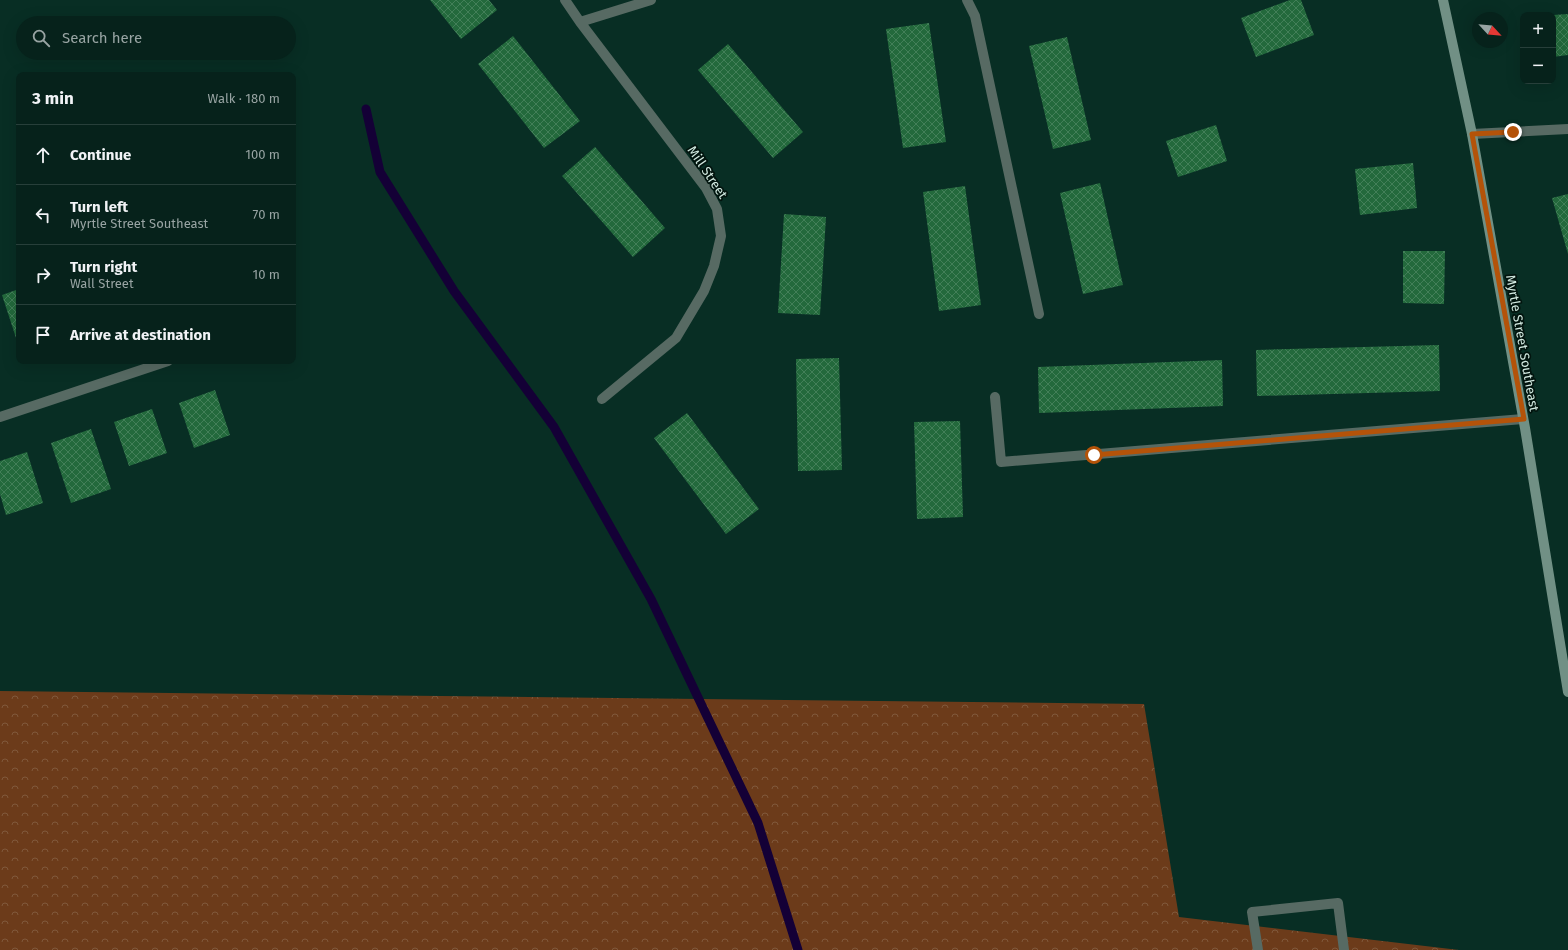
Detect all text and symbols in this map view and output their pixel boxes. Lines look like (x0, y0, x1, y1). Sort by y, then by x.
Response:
north arrow (1472, 12, 1508, 48)
map controls (1520, 12, 1556, 84)
button: + (1520, 12, 1556, 48)
search box (16, 16, 296, 60)
icon: search (30, 27, 52, 49)
text: Search here (62, 29, 142, 47)
button: − (1520, 48, 1556, 84)
text: 3 min (32, 88, 74, 109)
text: Walk · 180 m (208, 91, 280, 106)
route end (1504, 123, 1522, 141)
street label: Mill Street (685, 143, 731, 202)
icon: ahead (32, 144, 54, 166)
text: Continue (70, 146, 131, 164)
text: 100 m (245, 147, 280, 162)
text: Turn left (70, 198, 128, 216)
icon: left (32, 204, 54, 226)
text: 70 m (253, 207, 280, 222)
text: Myrtle Street Southeast (70, 216, 208, 231)
text: Turn right (70, 258, 137, 276)
icon: right (32, 264, 54, 286)
text: 10 m (253, 267, 280, 282)
street label: Myrtle Street Southeast (1503, 274, 1542, 413)
text: Wall Street (70, 276, 134, 291)
icon: arrive (32, 324, 54, 346)
text: Arrive at destination (70, 326, 211, 344)
route start (1085, 446, 1103, 464)

